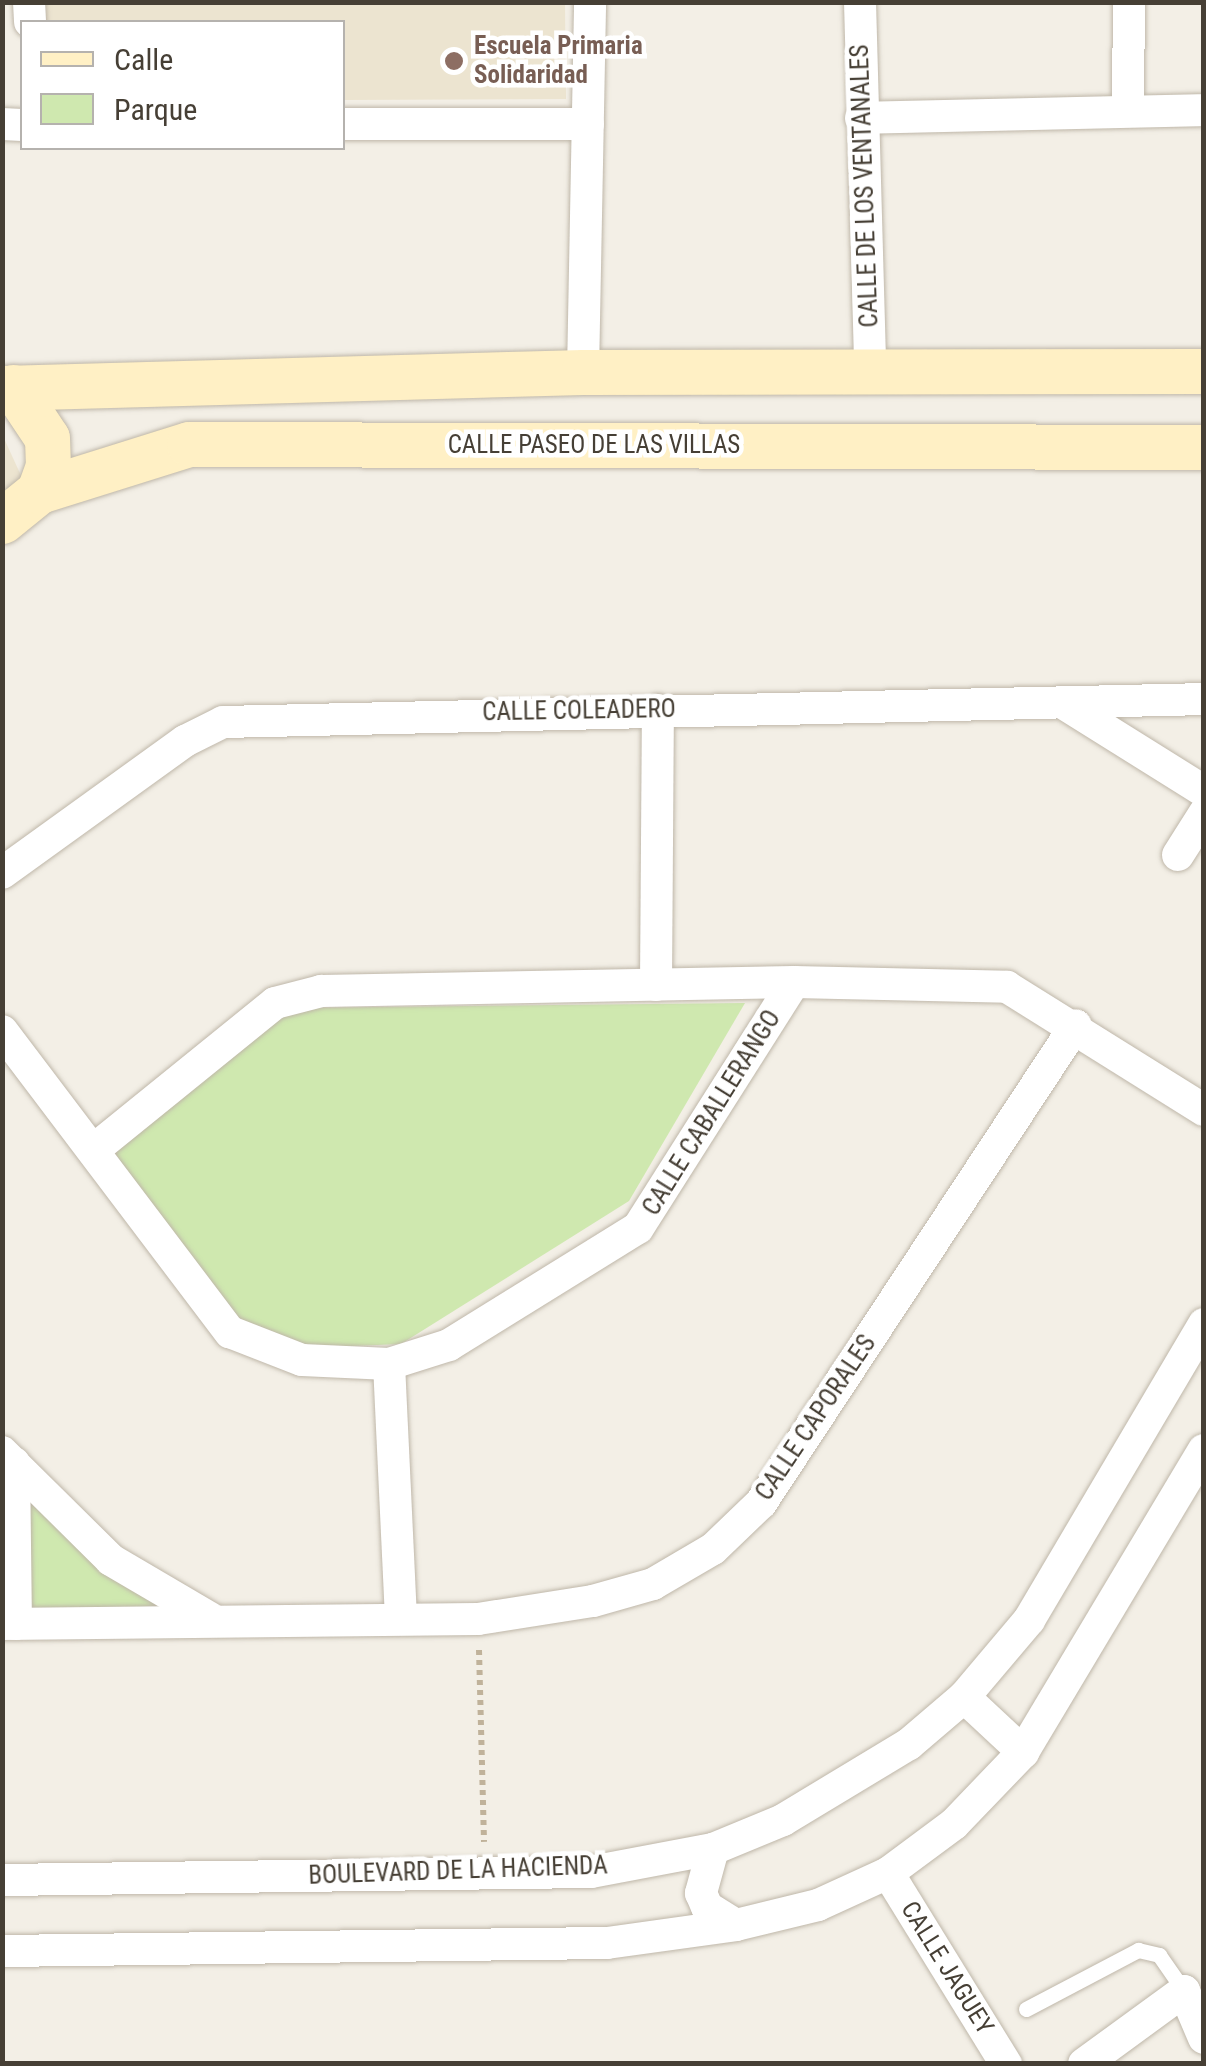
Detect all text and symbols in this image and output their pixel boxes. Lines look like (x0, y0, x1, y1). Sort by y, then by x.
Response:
legend (20, 20, 345, 150)
place label: Escuela Primaria Solidaridad (474, 32, 643, 91)
text: Calle (114, 42, 173, 77)
street label: CALLE DE LOS VENTANALES (845, 44, 885, 328)
marker: Escuela Primaria Solidaridad (443, 50, 465, 72)
text: Parque (114, 92, 197, 127)
street label: CALLE PASEO DE LAS VILLAS (448, 430, 740, 460)
street label: CALLE COLEADERO (482, 694, 676, 728)
street label: CALLE CABALLERANGO (637, 1005, 787, 1221)
street label: CALLE CAPORALES (750, 1330, 882, 1506)
street label: BOULEVARD DE LA HACIENDA (308, 1851, 608, 1891)
street label: CALLE JAGUEY (894, 1896, 1000, 2040)

